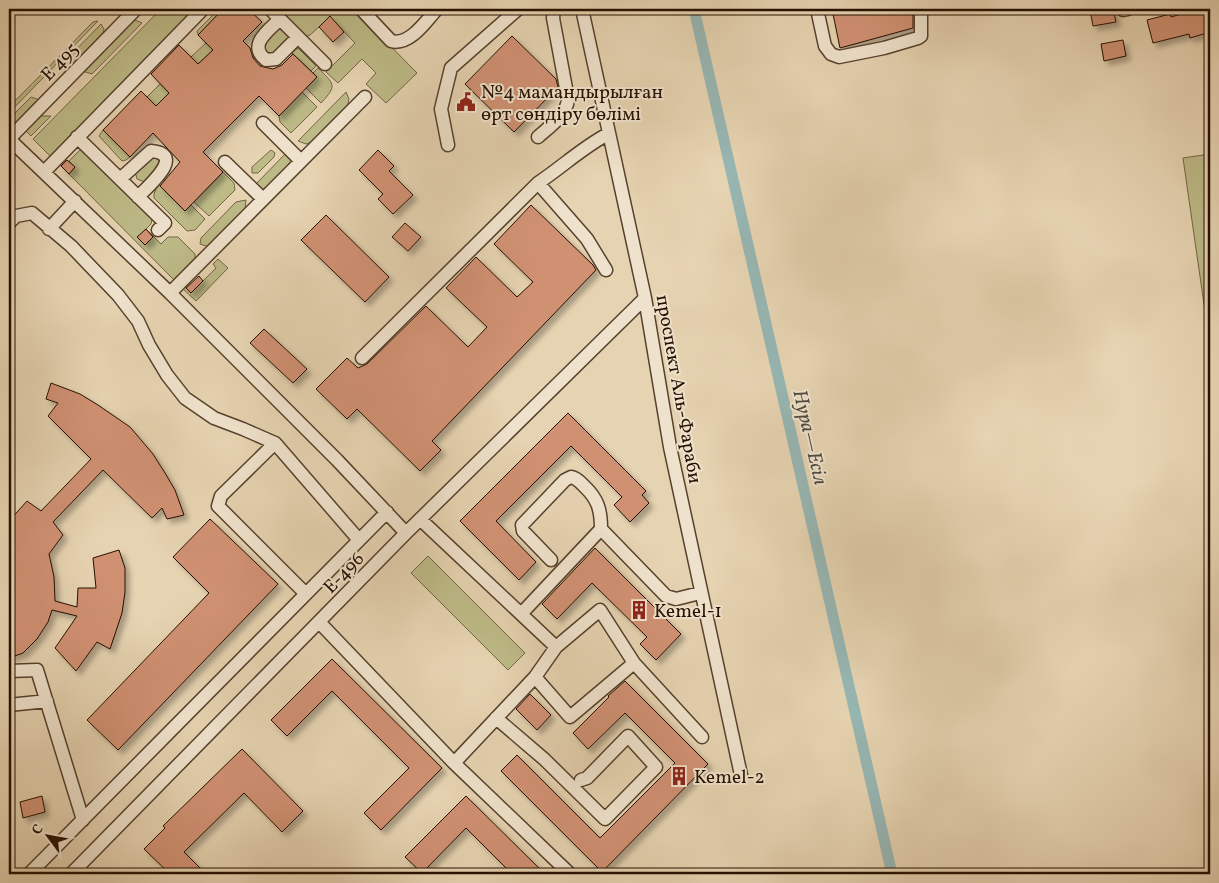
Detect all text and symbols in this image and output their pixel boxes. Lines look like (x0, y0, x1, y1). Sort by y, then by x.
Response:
street label: E 495 (36, 37, 85, 88)
place label: №4 мамандырылған өрт сөндіру бөлімі (481, 80, 663, 128)
public building icon: №4 мамандырылған өрт сөндіру бөлімі (455, 91, 477, 113)
street label: проспект Аль-Фараби (649, 293, 707, 486)
water label: Нура—Есіл (785, 387, 834, 488)
street label: E-496 (318, 547, 371, 600)
building icon: Kemel-1 (628, 599, 650, 621)
place label: Kemel-1 (654, 599, 722, 625)
building icon: Kemel-2 (668, 765, 690, 787)
place label: Kemel-2 (694, 765, 765, 791)
north arrow (22, 810, 72, 860)
text: С (28, 821, 49, 839)

